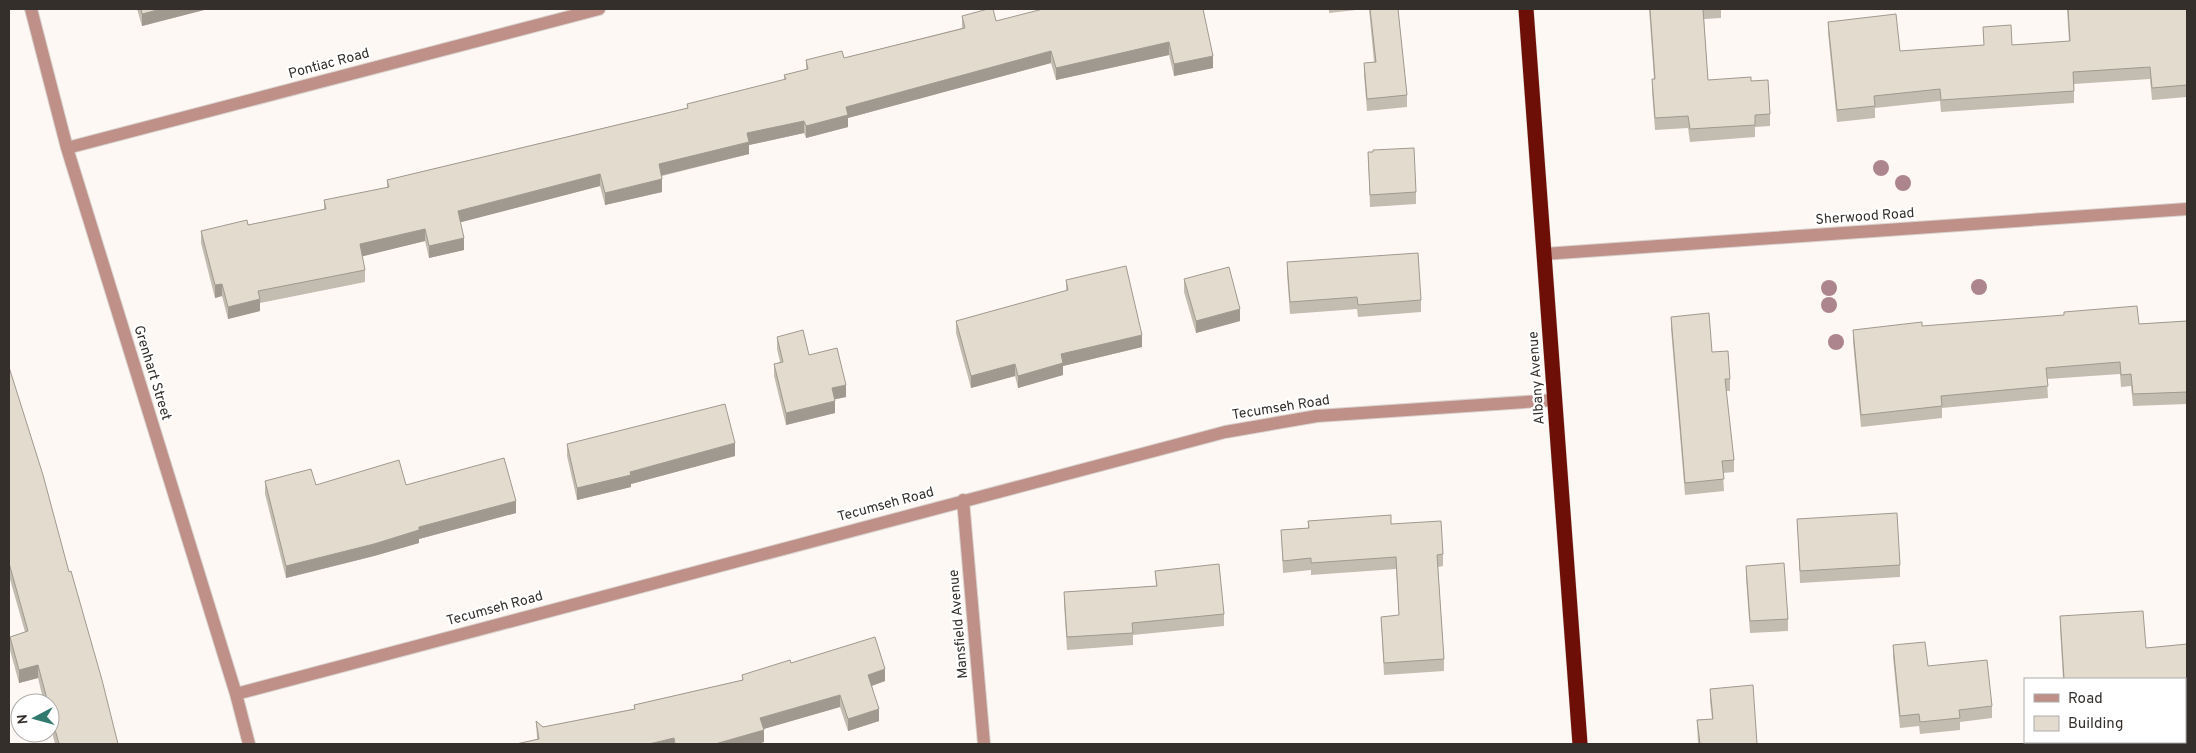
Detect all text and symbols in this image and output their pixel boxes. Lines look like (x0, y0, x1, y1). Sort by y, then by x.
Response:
street label: Pontiac Road (287, 45, 371, 83)
street label: Sherwood Road (1815, 205, 1915, 229)
street label: Grenhart Street (129, 323, 175, 423)
street label: Albany Avenue (1525, 331, 1549, 425)
street label: Tecumseh Road (1231, 392, 1331, 424)
street label: Tecumseh Road (836, 484, 936, 526)
street label: Mansfield Avenue (946, 569, 972, 679)
street label: Tecumseh Road (445, 588, 545, 630)
legend (2024, 678, 2186, 743)
text: Road (2068, 690, 2103, 709)
north arrow (10, 693, 60, 743)
text: N (15, 713, 33, 725)
text: Building (2068, 715, 2123, 734)

